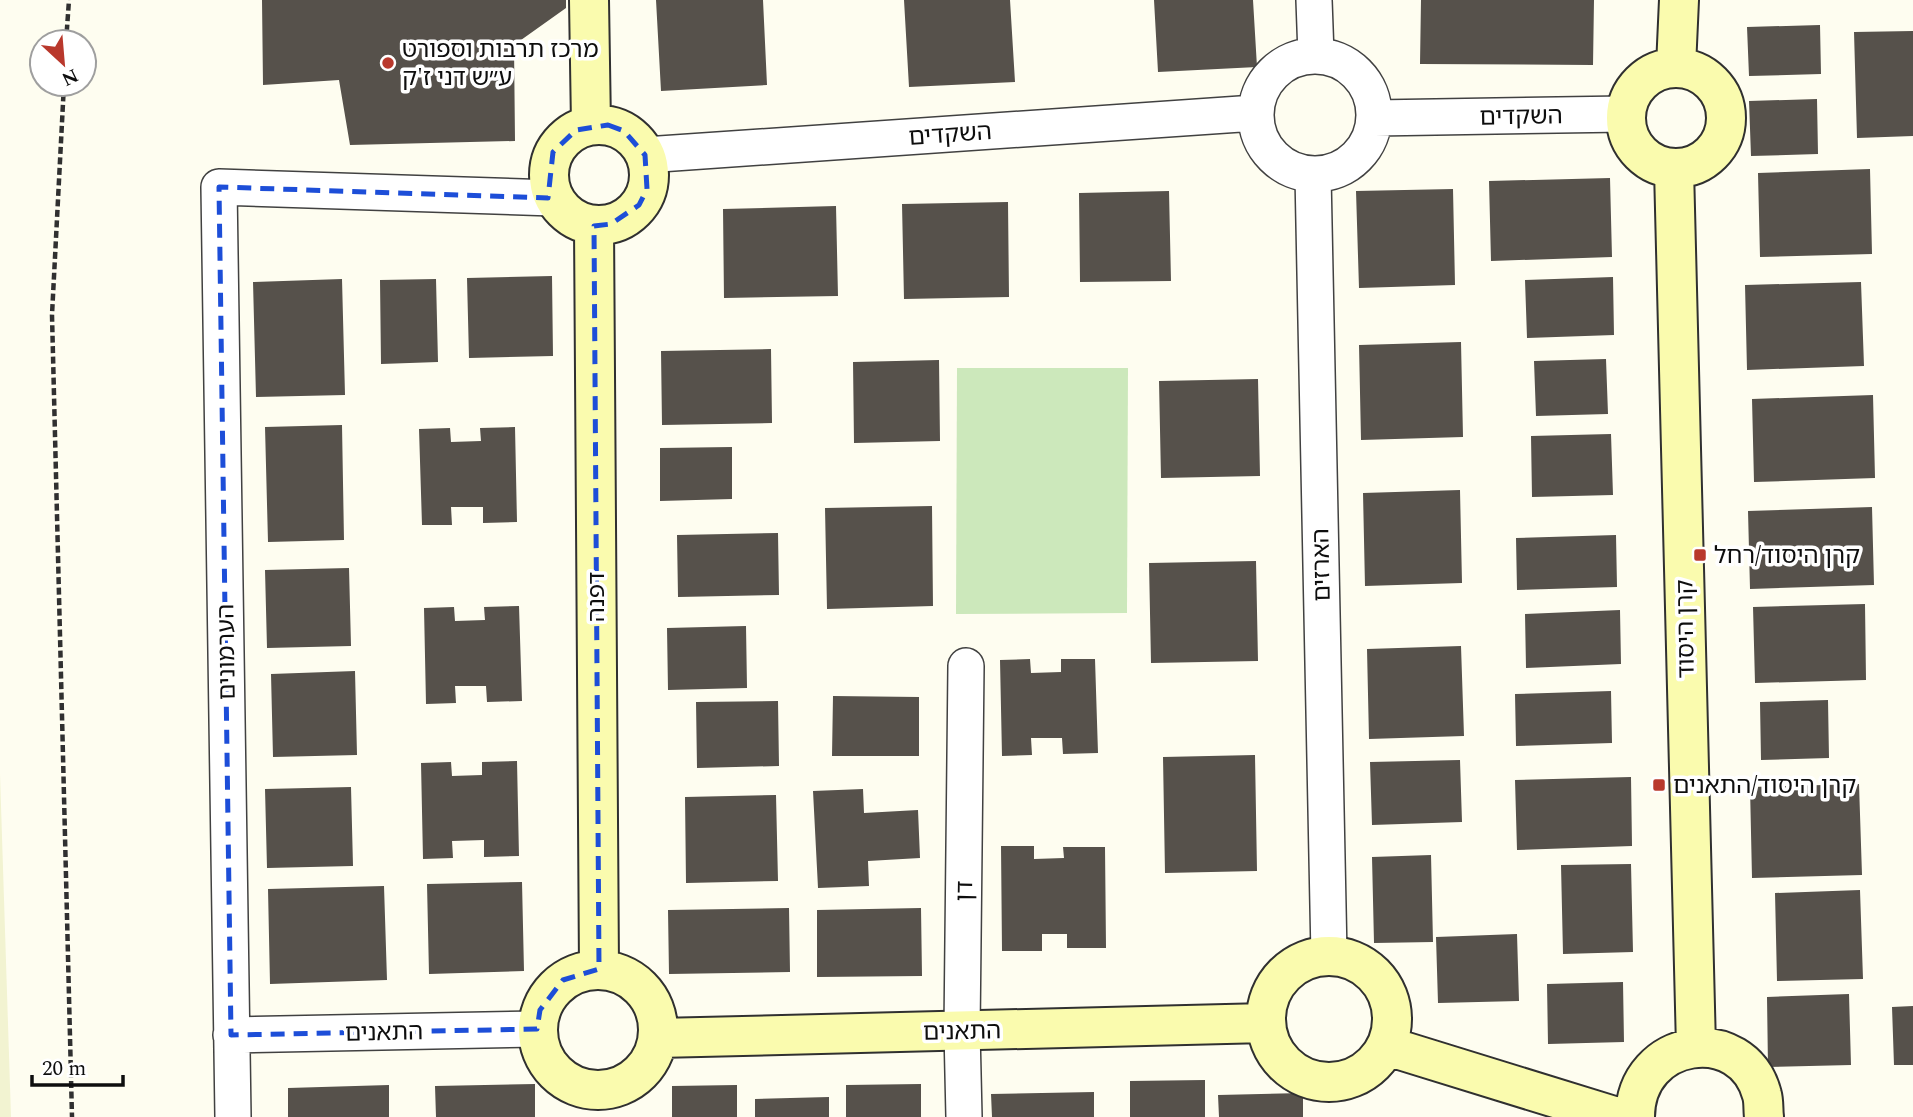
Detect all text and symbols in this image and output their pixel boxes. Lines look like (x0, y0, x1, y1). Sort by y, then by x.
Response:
north arrow (28, 28, 98, 98)
place label: מרכז תרבות וספורט ע״ש דני ז'ק (402, 32, 599, 96)
marker: מרכז תרבות וספורט ע״ש דני ז'ק (380, 55, 396, 71)
text: N (56, 60, 83, 93)
street label: השקדים (1479, 98, 1563, 136)
street label: השקדים (907, 114, 993, 156)
street label: הארזים (1303, 528, 1341, 602)
place label: קרן היסוד/רחל (1714, 538, 1860, 574)
marker: קרן היסוד/רחל (1692, 547, 1708, 563)
street label: דפנה (579, 572, 615, 622)
street label: קרן היסוד (1667, 579, 1705, 679)
street label: הערמונים (208, 604, 246, 700)
place label: קרן היסוד/התאנים (1673, 768, 1856, 804)
marker: קרן היסוד/התאנים (1651, 777, 1667, 793)
street label: דן (947, 880, 983, 902)
street label: התאנים (923, 1013, 1001, 1051)
street label: התאנים (345, 1014, 423, 1052)
scale bar (32, 1044, 122, 1088)
text: 20 m (42, 1053, 86, 1085)

